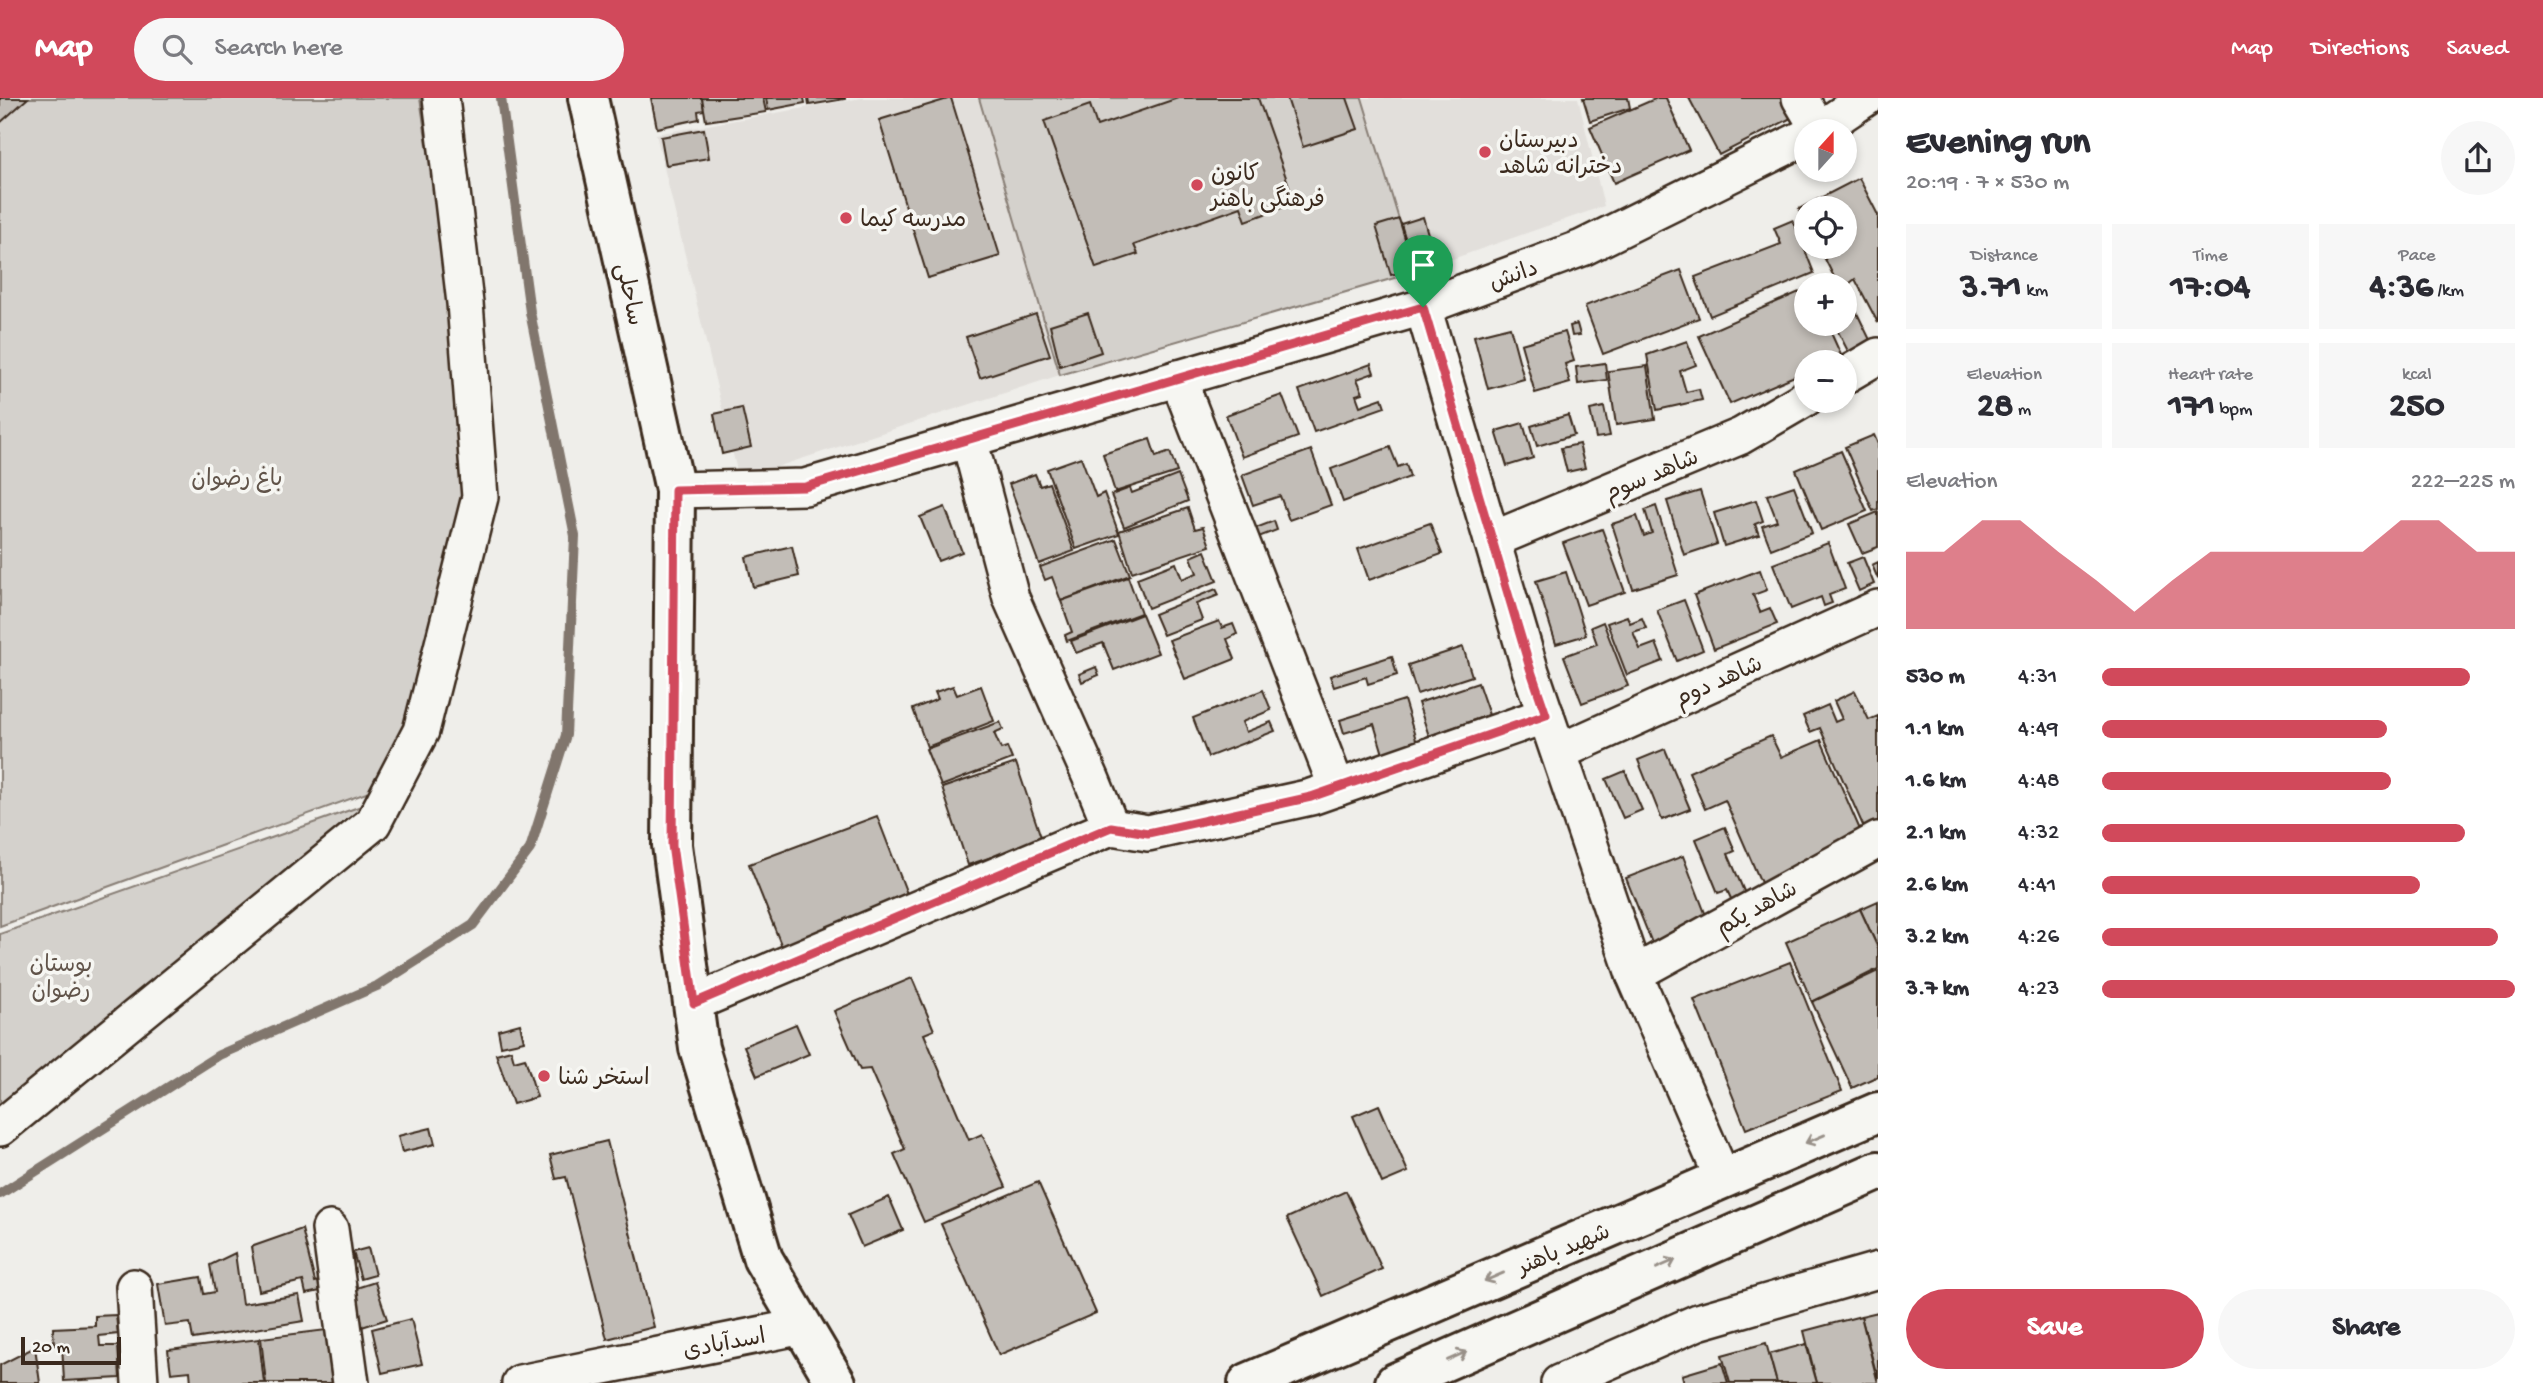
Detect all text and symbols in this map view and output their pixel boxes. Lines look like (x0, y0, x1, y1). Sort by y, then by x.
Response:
search box (134, 18, 624, 81)
text: Map (35, 30, 92, 68)
icon: search (158, 30, 196, 68)
text: Search here (214, 34, 343, 65)
text: Map (2231, 35, 2273, 64)
text: Directions (2311, 35, 2409, 64)
text: Saved (2447, 35, 2508, 64)
north arrow (1794, 119, 1857, 182)
map controls (1794, 119, 1857, 413)
button: share (2441, 121, 2515, 195)
text: Evening run (1906, 122, 2090, 166)
place label: دبیرستان دخترانه شاهد (1499, 129, 1622, 182)
marker: دبیرستان دخترانه شاهد (1477, 144, 1493, 160)
place label: کانون فرهنگی باهنر (1209, 162, 1325, 215)
text: 20:19 · 7 × 530 m (1906, 170, 2069, 197)
marker: کانون فرهنگی باهنر (1189, 177, 1205, 193)
button: locate (1794, 196, 1857, 259)
place label: مدرسه کیما (860, 208, 966, 235)
marker: مدرسه کیما (838, 210, 854, 226)
pin (1393, 235, 1453, 307)
text: Distance (1971, 245, 2038, 268)
text: Time (2193, 245, 2228, 268)
text: Pace (2398, 245, 2435, 268)
icon: arrive (1404, 246, 1442, 284)
street label: دانش (1486, 256, 1542, 299)
street label: ساحلی (608, 261, 647, 328)
text: 3.71 (1960, 268, 2022, 309)
text: 17:04 (2171, 268, 2250, 309)
text: 4:36 (2370, 268, 2433, 309)
button: + (1794, 273, 1857, 336)
text: km (2022, 280, 2048, 303)
text: /km (2433, 280, 2464, 303)
button: − (1794, 350, 1857, 413)
text: Elevation (1966, 364, 2042, 387)
text: Heart rate (2168, 364, 2253, 387)
text: kcal (2402, 364, 2432, 387)
text: 28 (1977, 387, 2013, 428)
text: 171 (2169, 387, 2215, 428)
text: 250 (2389, 387, 2445, 428)
text: m (2013, 399, 2031, 422)
text: bpm (2215, 399, 2252, 422)
street label: شاهد سوم (1601, 445, 1703, 509)
park label: باغ رضوان (191, 466, 283, 494)
text: Elevation (1906, 469, 1997, 496)
text: 222–225 m (2411, 469, 2515, 496)
street label: شاهد دوم (1671, 652, 1768, 715)
text: 530 m (1906, 664, 1965, 691)
text: 4:31 (2018, 664, 2057, 691)
text: 1.1 km (1906, 716, 1964, 743)
text: 4:49 (2018, 716, 2059, 743)
text: 1.6 km (1906, 768, 1966, 795)
text: 4:48 (2018, 768, 2060, 795)
text: 2.1 km (1906, 820, 1966, 847)
text: 4:32 (2018, 820, 2059, 847)
text: 2.6 km (1906, 872, 1968, 899)
text: 4:41 (2018, 872, 2056, 899)
street label: شاهد یکم (1712, 877, 1803, 944)
text: 3.2 km (1906, 924, 1968, 951)
text: 4:26 (2018, 924, 2059, 951)
park label: بوستان رضوان (30, 953, 92, 1006)
text: 3.7 km (1906, 976, 1969, 1003)
text: 4:23 (2018, 976, 2059, 1003)
place label: استخر شنا (558, 1066, 650, 1093)
marker: استخر شنا (536, 1068, 552, 1084)
one-way arrow (1805, 1133, 1827, 1146)
street label: شهید باهنر (1512, 1220, 1615, 1284)
one-way arrow (1654, 1257, 1676, 1270)
one-way arrow (1484, 1272, 1505, 1285)
button: Save (1906, 1289, 2204, 1369)
button: Share (2218, 1289, 2515, 1369)
street label: اسدآبادی (681, 1322, 768, 1367)
scale bar (21, 1334, 121, 1366)
text: 20 m (32, 1337, 70, 1360)
one-way arrow (1446, 1348, 1467, 1361)

